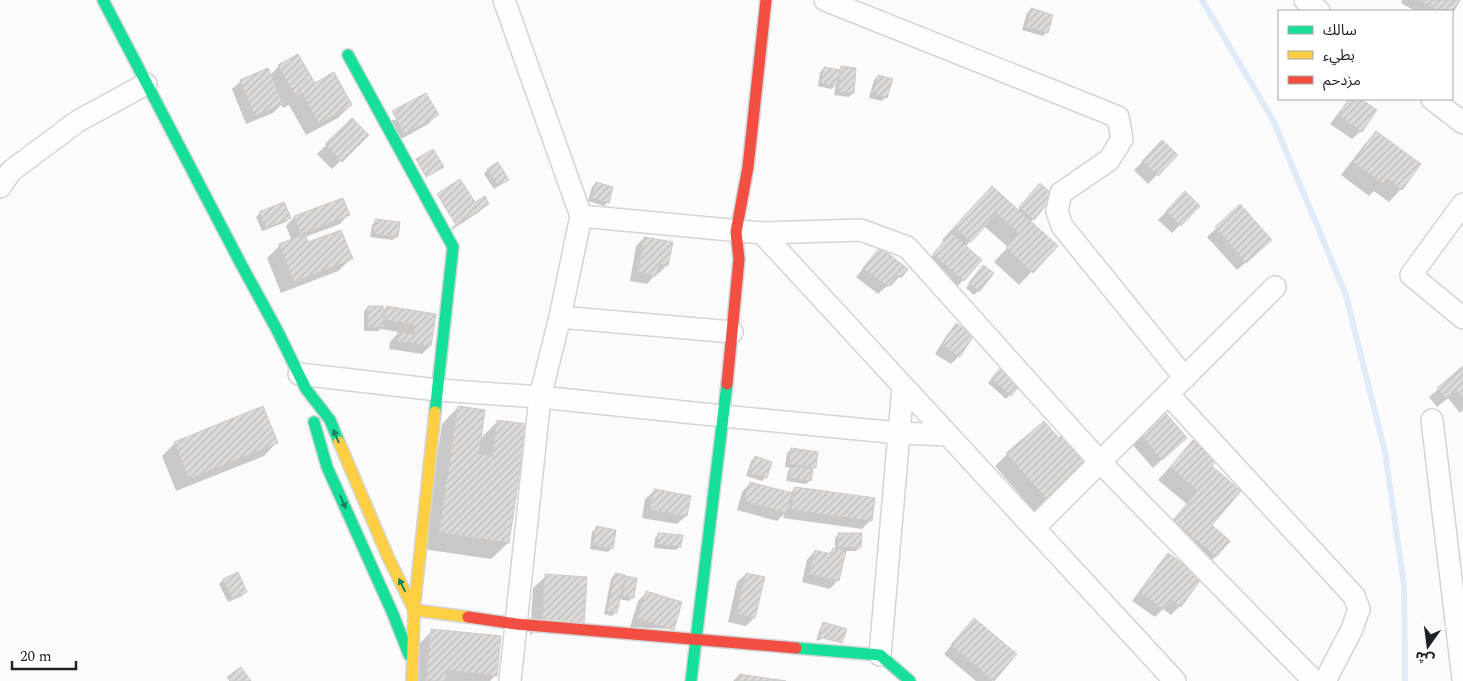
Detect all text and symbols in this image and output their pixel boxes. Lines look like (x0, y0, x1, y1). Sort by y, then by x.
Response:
legend (1278, 10, 1453, 100)
text: سالك (1323, 19, 1357, 42)
text: بطيء (1323, 44, 1355, 67)
text: مزدحم (1323, 69, 1361, 92)
one-way arrow (332, 429, 340, 443)
one-way arrow (339, 495, 347, 509)
one-way arrow (397, 577, 406, 592)
north arrow (1403, 621, 1453, 671)
scale bar (12, 638, 76, 670)
text: 20 m (20, 645, 52, 668)
text: ش (1413, 646, 1437, 671)

